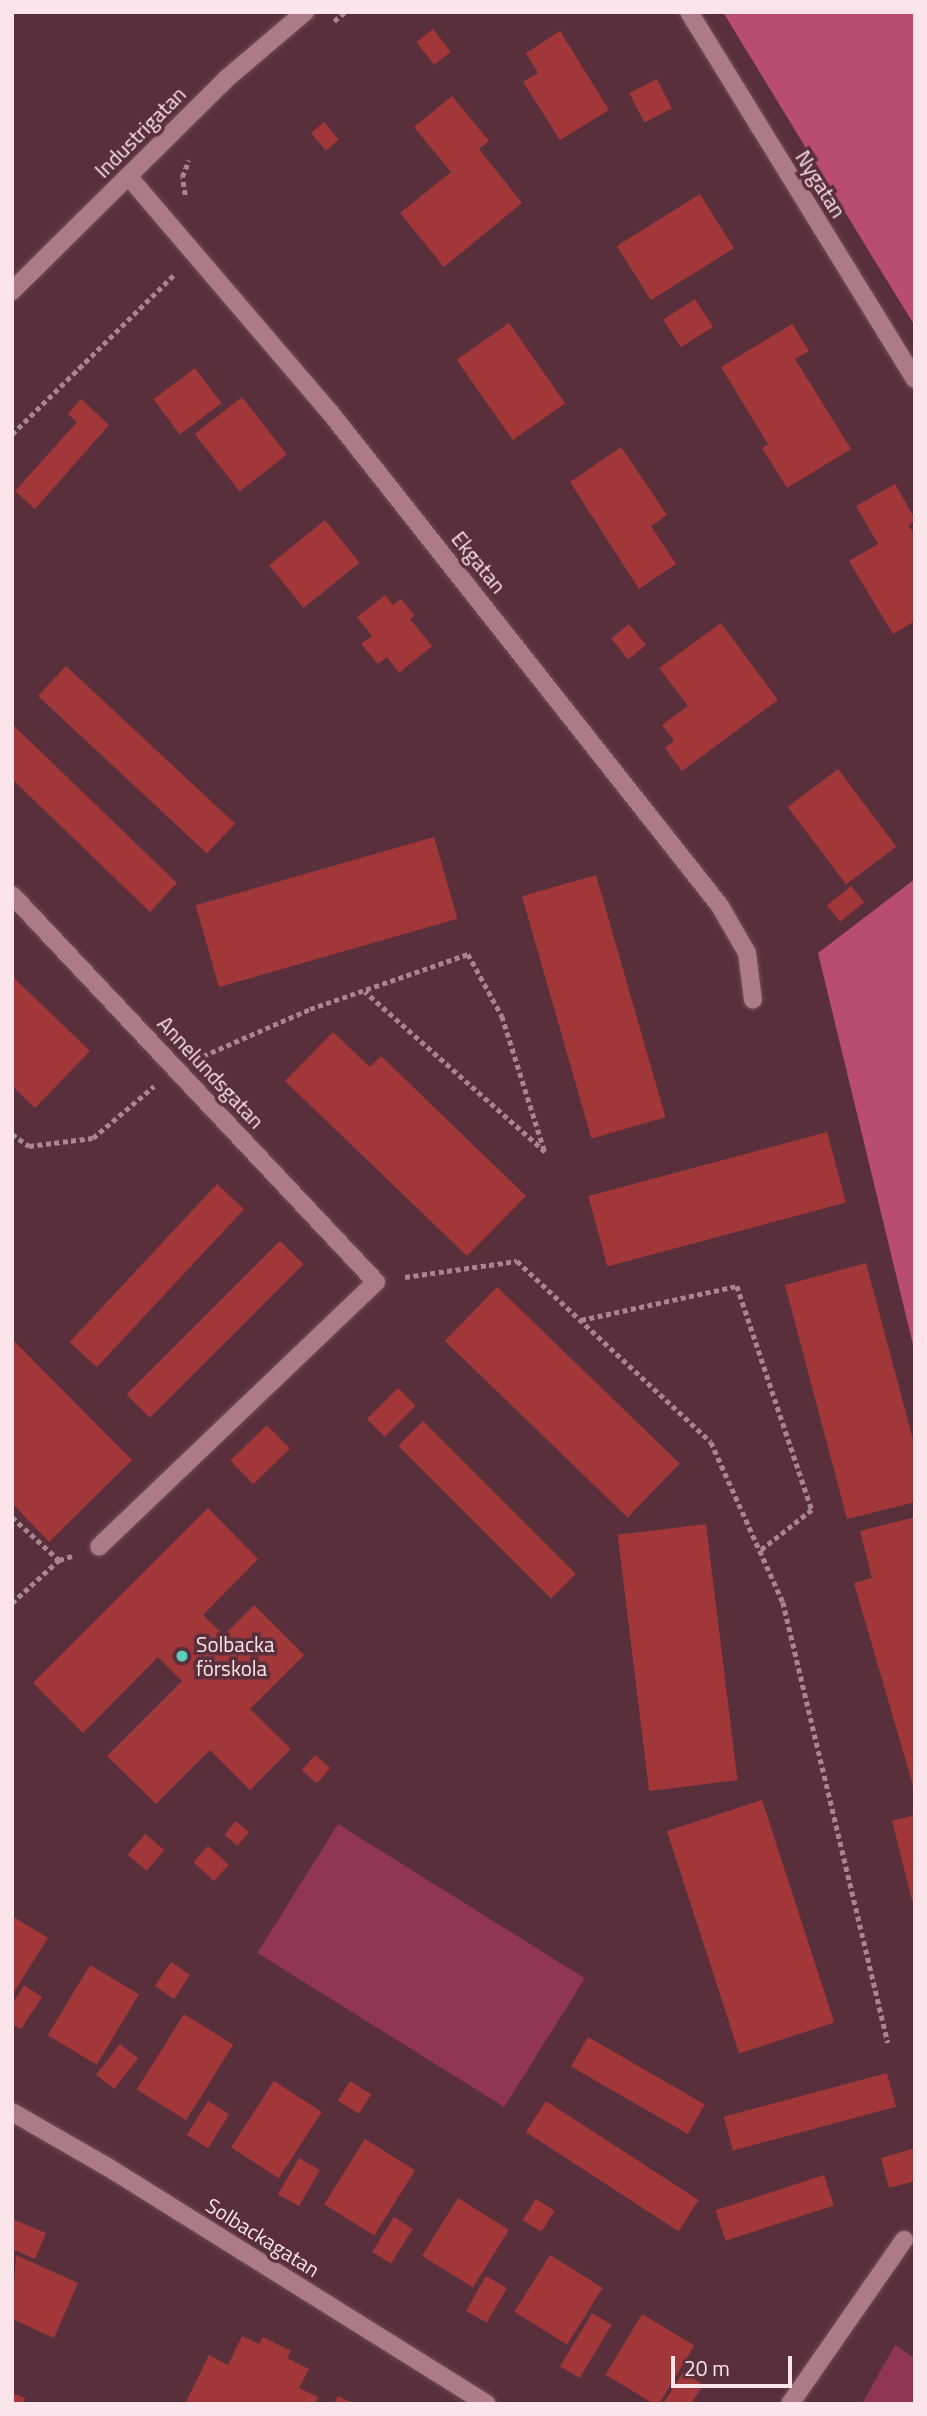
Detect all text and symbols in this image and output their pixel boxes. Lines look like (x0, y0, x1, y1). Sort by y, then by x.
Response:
street label: Industrigatan (89, 81, 191, 183)
street label: Nygatan (791, 146, 851, 222)
street label: Ekgatan (447, 526, 511, 598)
street label: Annelundsgatan (153, 1011, 269, 1133)
place label: Solbacka förskola (196, 1631, 275, 1681)
marker: Solbacka förskola (174, 1648, 190, 1664)
street label: Solbackagatan (202, 2192, 324, 2282)
scale bar (675, 2342, 796, 2386)
text: 20 m (684, 2352, 730, 2384)

